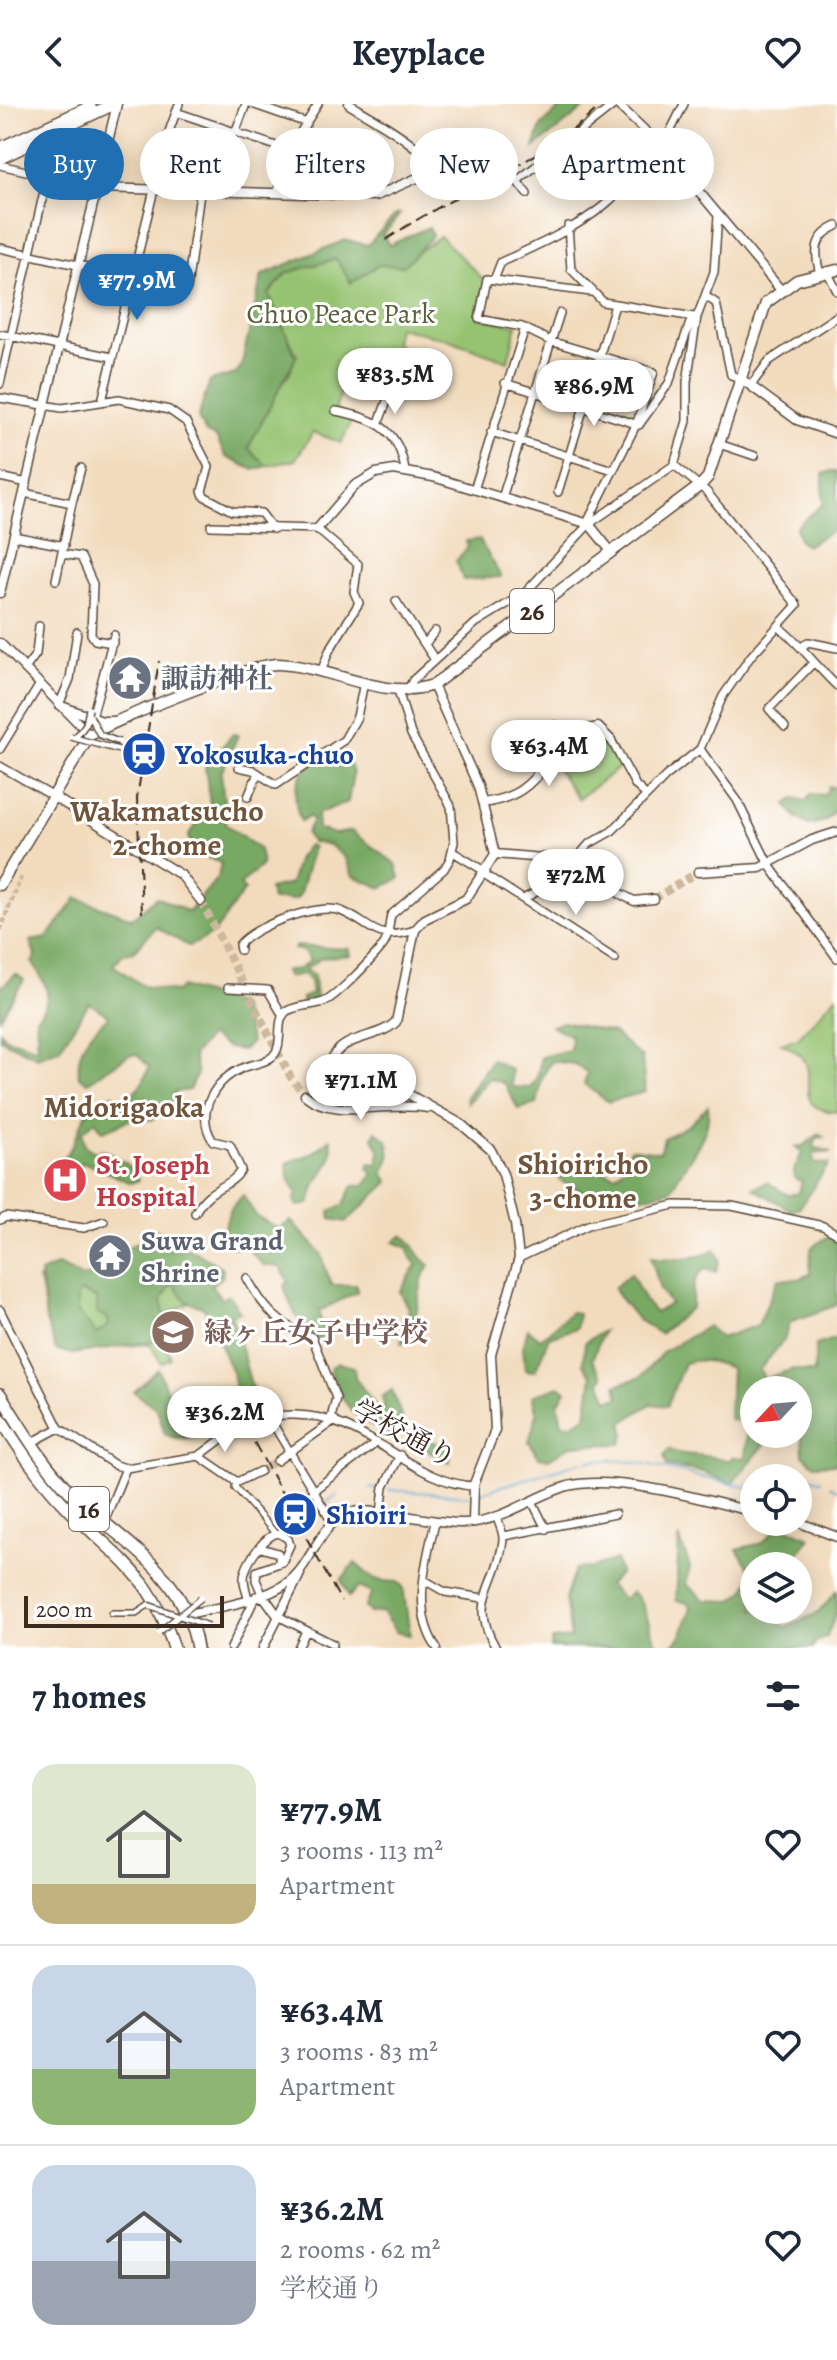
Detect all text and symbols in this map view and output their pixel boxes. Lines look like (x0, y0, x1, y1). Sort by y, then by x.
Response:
text: Keyplace (352, 28, 485, 77)
icon: back (32, 30, 76, 74)
icon: heart (761, 30, 805, 74)
chip: Buy (24, 128, 124, 200)
chip: Rent (140, 128, 250, 200)
chip: Filters (266, 128, 394, 200)
chip: New (410, 128, 518, 200)
chip: Apartment (534, 128, 714, 200)
pin: ¥77.9M (72, 254, 202, 322)
text: ¥77.9M (98, 262, 176, 297)
park label: Chuo Peace Park (247, 295, 436, 333)
pin: ¥83.5M (330, 348, 460, 416)
text: ¥83.5M (356, 356, 434, 391)
pin: ¥86.9M (529, 360, 659, 428)
text: ¥86.9M (554, 368, 634, 403)
road number: 26 (510, 589, 554, 633)
temple icon: 諏訪神社 (106, 654, 154, 702)
place label: 諏訪神社 (161, 660, 273, 698)
pin: ¥63.4M (484, 720, 614, 788)
text: ¥63.4M (509, 728, 589, 763)
station icon: Yokosuka-chuo (120, 730, 168, 778)
place label: Yokosuka-chuo (174, 736, 354, 774)
district label: Wakamatsucho 2-chome (69, 791, 264, 865)
pin: ¥72M (529, 849, 623, 917)
text: ¥72M (546, 857, 606, 892)
pin: ¥71.1M (296, 1054, 426, 1122)
text: ¥71.1M (324, 1062, 398, 1097)
district label: Midorigaoka (44, 1087, 205, 1127)
district label: Shioiricho 3-chome (518, 1144, 648, 1218)
place label: St. Joseph Hospital (96, 1146, 210, 1216)
hospital icon: St. Joseph Hospital (41, 1156, 89, 1204)
place label: Suwa Grand Shrine (141, 1222, 284, 1292)
temple icon: Suwa Grand Shrine (86, 1232, 134, 1280)
school or university icon: 緑ヶ丘女子中学校 (149, 1308, 197, 1356)
place label: 緑ヶ丘女子中学校 (204, 1314, 428, 1352)
north arrow (740, 1376, 812, 1448)
map controls (740, 1376, 812, 1624)
pin: ¥36.2M (160, 1386, 290, 1454)
street label: 学校通り (346, 1391, 463, 1477)
text: ¥36.2M (185, 1394, 265, 1429)
button: locate (740, 1464, 812, 1536)
road number: 16 (69, 1487, 109, 1531)
station icon: Shioiri (271, 1490, 319, 1538)
place label: Shioiri (326, 1496, 407, 1534)
button: layers (740, 1552, 812, 1624)
scale bar (24, 1592, 224, 1628)
text: 200 m (36, 1595, 93, 1625)
text: 7 homes (32, 1673, 147, 1720)
icon: filters (761, 1674, 805, 1718)
text: ¥77.9M (280, 1786, 382, 1833)
icon: home (96, 1796, 192, 1892)
icon: heart (761, 1822, 805, 1866)
text: 3 rooms · 113 m² (280, 1833, 443, 1868)
text: Apartment (280, 1868, 395, 1903)
text: ¥63.4M (280, 1987, 384, 2034)
icon: home (96, 1997, 192, 2093)
icon: heart (761, 2023, 805, 2067)
text: 3 rooms · 83 m² (280, 2034, 438, 2069)
text: Apartment (280, 2069, 395, 2104)
text: ¥36.2M (280, 2185, 384, 2232)
icon: home (96, 2197, 192, 2293)
icon: heart (761, 2223, 805, 2267)
text: 2 rooms · 62 m² (280, 2232, 440, 2267)
text: 学校通り (280, 2271, 384, 2306)

